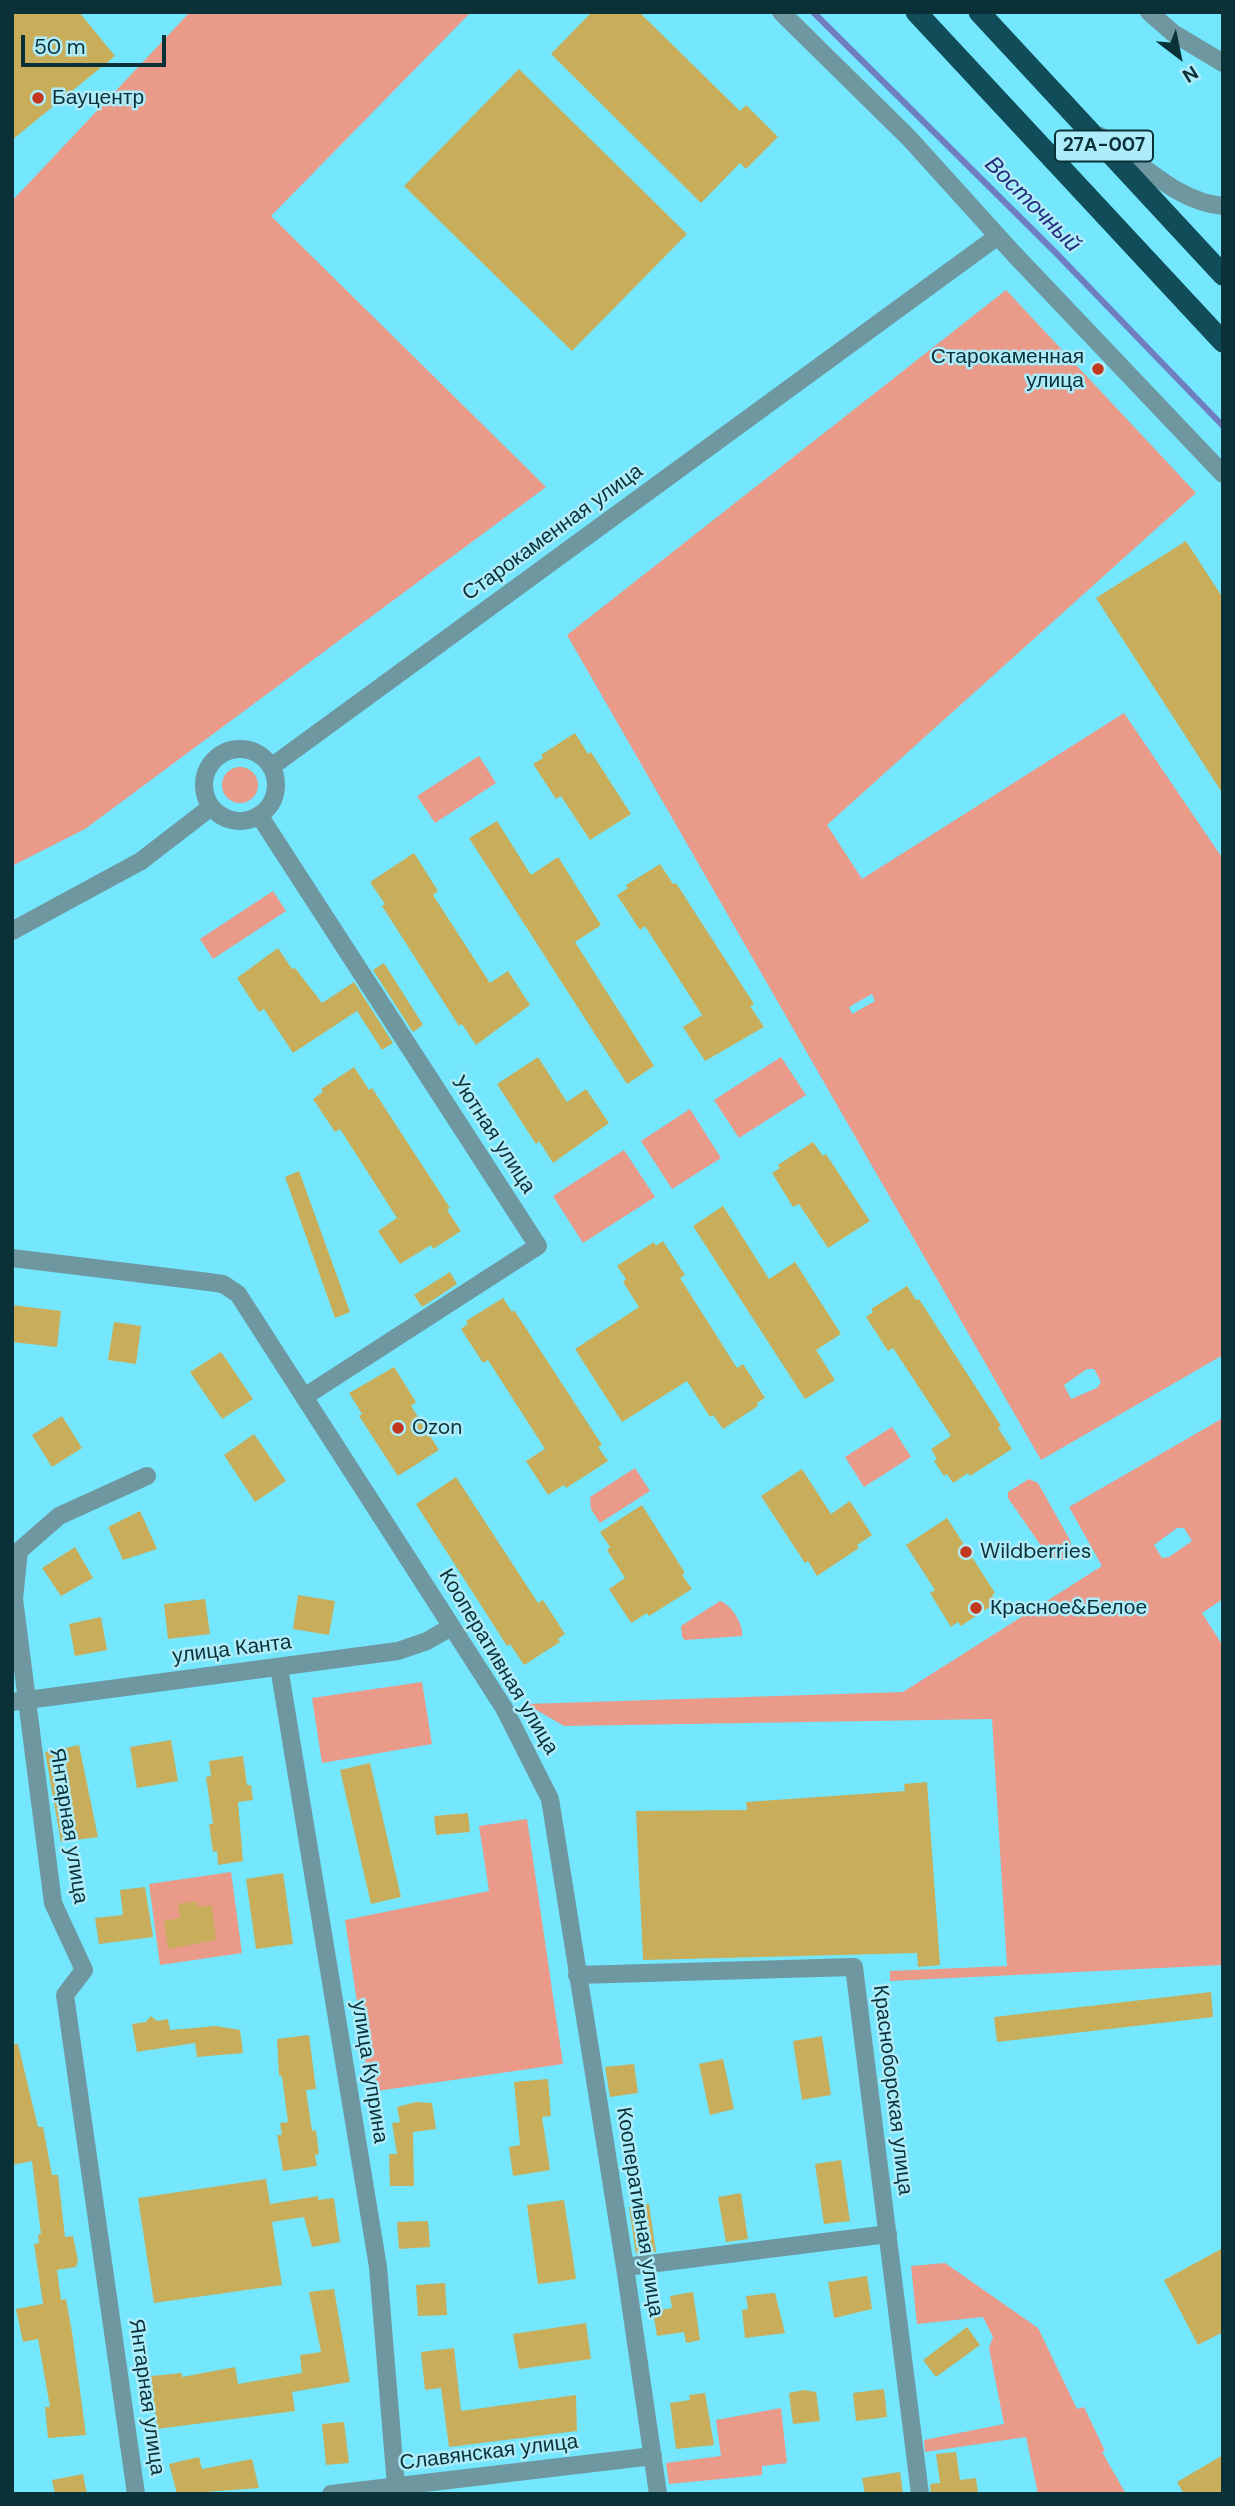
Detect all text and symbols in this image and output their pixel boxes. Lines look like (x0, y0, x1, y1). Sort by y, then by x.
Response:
scale bar (24, 21, 170, 65)
north arrow (1144, 21, 1214, 91)
text: 50 m (34, 33, 85, 61)
text: N (1178, 60, 1203, 89)
place label: Бауцентр (52, 85, 144, 111)
marker: Бауцентр (30, 90, 46, 106)
road number: 27А-007 (1055, 130, 1153, 162)
water label: Восточный (978, 151, 1086, 259)
place label: Старокаменная улица (931, 344, 1084, 394)
marker: Старокаменная улица (1090, 361, 1106, 377)
street label: Старокаменная улица (458, 459, 648, 607)
street label: Уютная улица (446, 1071, 540, 1199)
place label: Ozon (412, 1415, 462, 1441)
marker: Ozon (390, 1420, 406, 1436)
place label: Wildberries (980, 1539, 1091, 1565)
marker: Wildberries (958, 1544, 974, 1560)
street label: Кооперативная улица (433, 1565, 563, 1759)
place label: Красное&Белое (990, 1595, 1147, 1621)
marker: Красное&Белое (968, 1600, 984, 1616)
street label: улица Канта (171, 1630, 293, 1670)
street label: Янтарная улица (43, 1746, 93, 1906)
street label: Красноборская улица (867, 1984, 917, 2196)
street label: улица Куприна (345, 1999, 393, 2145)
street label: Кооперативная улица (610, 2105, 668, 2319)
street label: Янтарная улица (123, 2317, 169, 2477)
street label: Славянская улица (398, 2430, 580, 2476)

